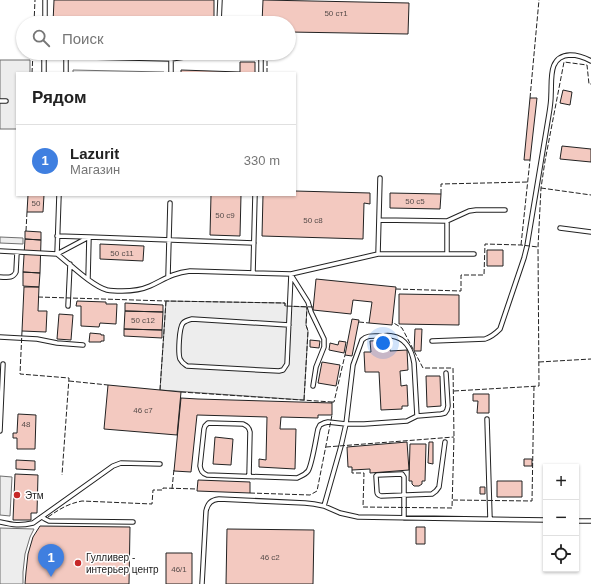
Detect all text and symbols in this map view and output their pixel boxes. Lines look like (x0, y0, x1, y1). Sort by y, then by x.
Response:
house number: 50 ст1 (324, 9, 348, 18)
search box (16, 16, 296, 60)
icon: search (30, 27, 52, 49)
text: Поиск (62, 30, 104, 47)
text: Рядом (32, 88, 87, 107)
text: Lazurit (70, 145, 119, 162)
text: 1 (41, 153, 49, 168)
text: 330 m (244, 153, 280, 168)
text: Магазин (70, 162, 120, 177)
house number: 50 с5 (405, 197, 425, 206)
house number: 50 (32, 199, 41, 208)
house number: 50 с9 (215, 211, 235, 220)
house number: 50 с8 (303, 216, 323, 225)
house number: 50 с11 (110, 249, 134, 258)
house number: 50 с12 (131, 316, 156, 325)
your location (373, 333, 393, 353)
house number: 46 с7 (133, 406, 153, 415)
house number: 48 (22, 420, 31, 429)
map controls (543, 464, 579, 572)
button: + (543, 464, 579, 500)
marker: Этм (12, 490, 22, 500)
place label: Этм (25, 490, 44, 501)
button: − (543, 500, 579, 536)
button: locate (543, 536, 579, 572)
pin: 1 (38, 544, 64, 577)
place label: Гулливер - интерьер центр (86, 552, 159, 575)
house number: 46 с2 (260, 553, 280, 562)
marker: Гулливер - интерьер центр (73, 558, 83, 568)
house number: 46/1 (171, 565, 187, 574)

